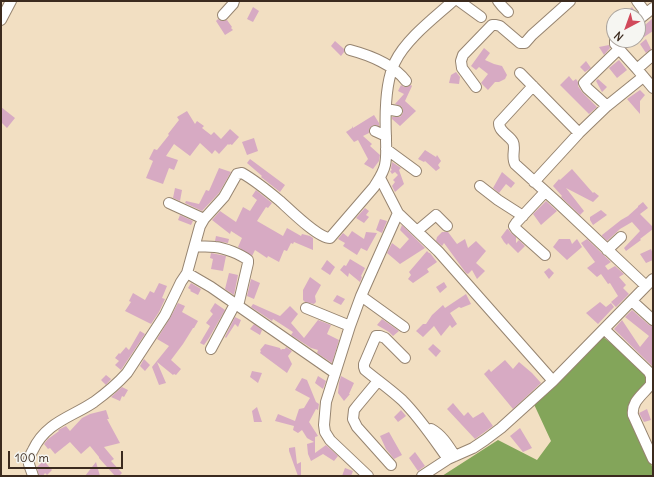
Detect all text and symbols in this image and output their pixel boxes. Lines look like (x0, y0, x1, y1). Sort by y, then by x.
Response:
north arrow (606, 8, 646, 48)
text: N (611, 29, 626, 44)
scale bar (10, 443, 125, 469)
text: 100 m (15, 450, 49, 465)

